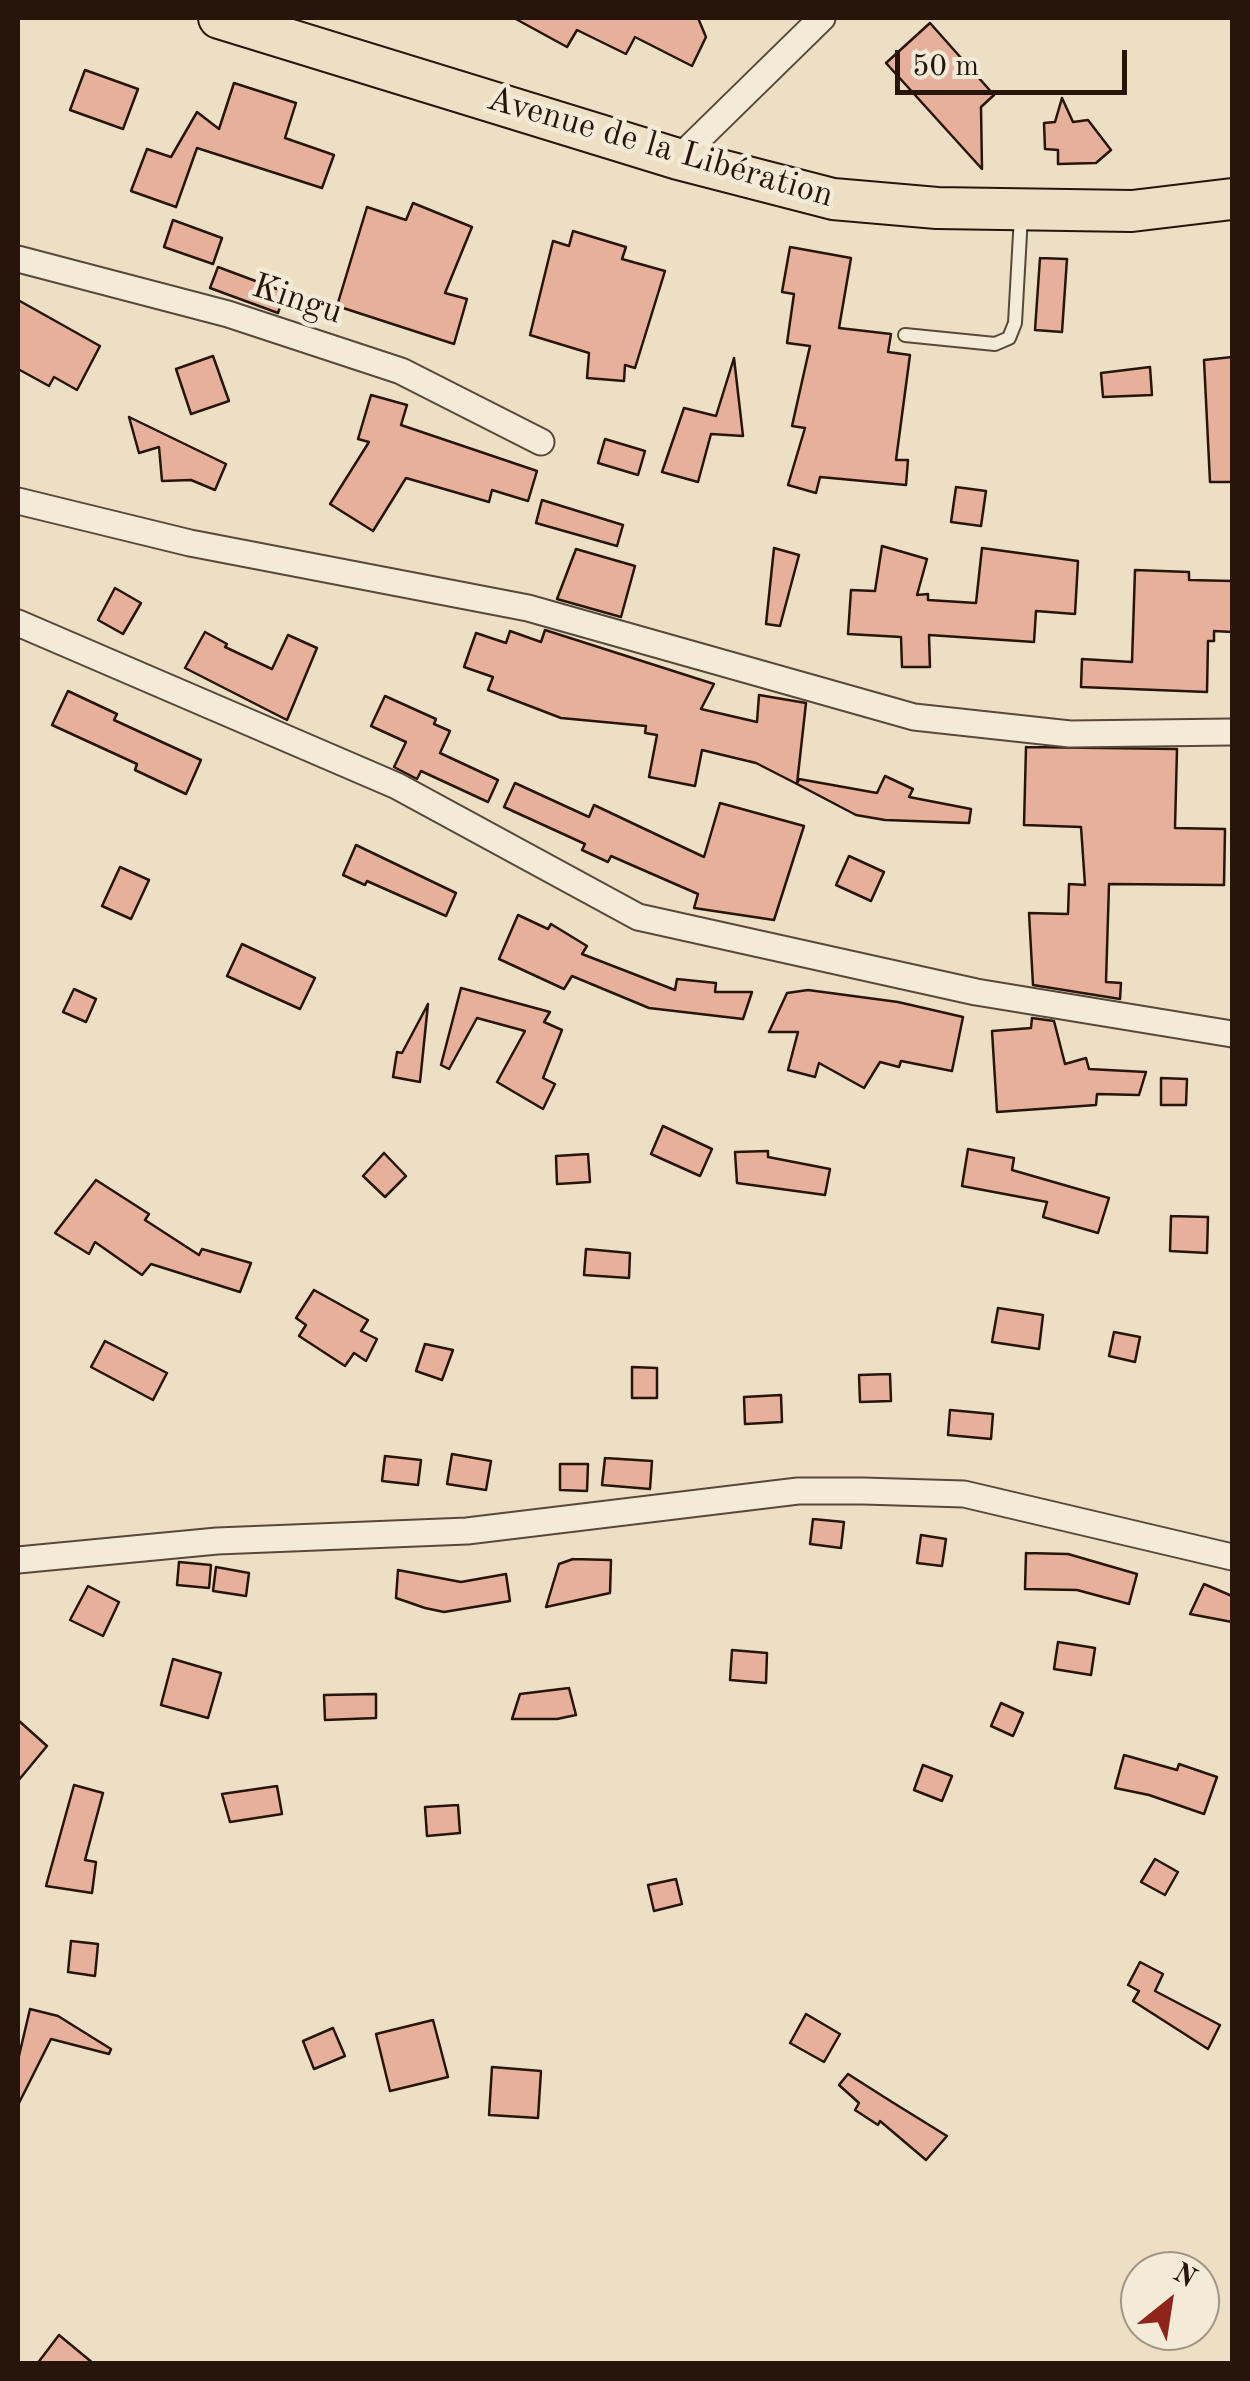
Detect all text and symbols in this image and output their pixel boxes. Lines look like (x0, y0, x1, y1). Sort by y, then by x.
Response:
scale bar (900, 30, 1132, 92)
text: 50 m (912, 52, 979, 82)
street label: Avenue de la Libération (482, 78, 838, 218)
street label: Kingu (247, 266, 347, 334)
north arrow (1120, 2251, 1220, 2351)
text: N (1168, 2259, 1200, 2294)

